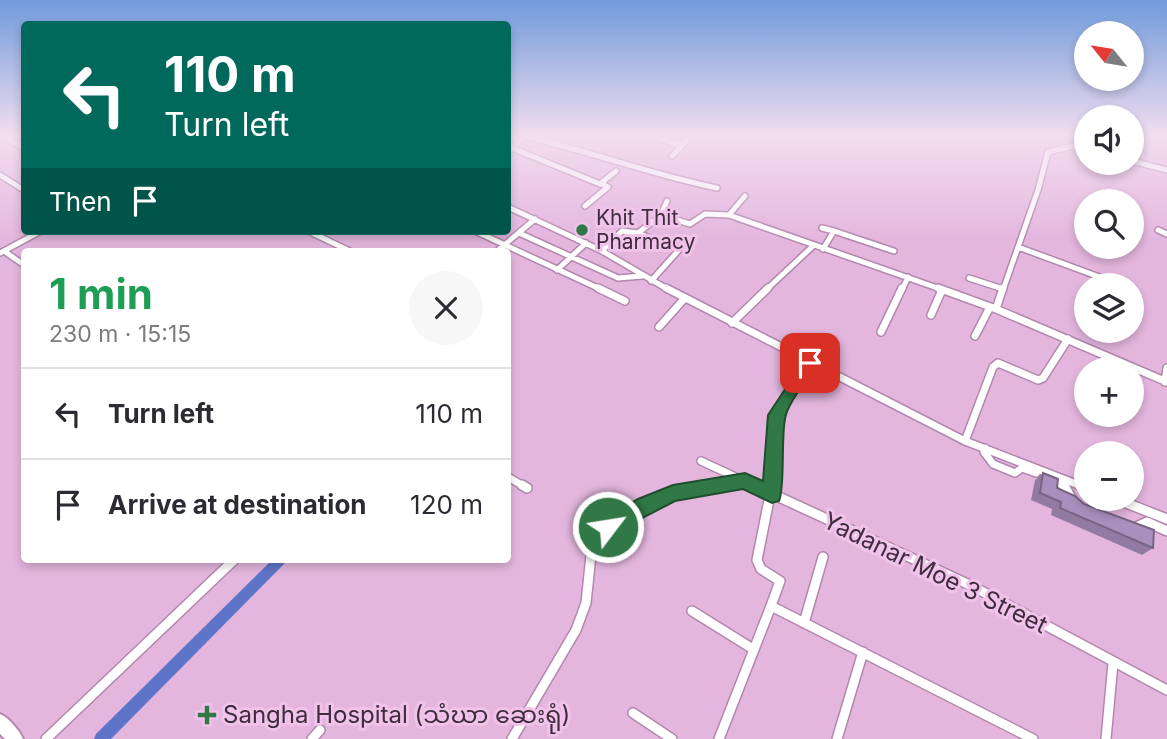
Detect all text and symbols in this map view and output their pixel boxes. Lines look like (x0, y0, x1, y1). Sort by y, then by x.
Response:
north arrow (1074, 21, 1144, 91)
map controls (1074, 21, 1144, 511)
text: 110 m (164, 45, 296, 104)
icon: left (49, 49, 140, 140)
text: Turn left (164, 105, 289, 144)
button: sound (1074, 105, 1144, 175)
icon: arrive (126, 182, 164, 220)
text: Then (49, 186, 112, 217)
button: search (1074, 189, 1144, 259)
place label: Khit Thit Pharmacy (596, 205, 696, 254)
marker: Khit Thit Pharmacy (574, 222, 590, 238)
text: 1 min (49, 268, 153, 319)
button: close (409, 271, 483, 345)
button: layers (1074, 273, 1144, 343)
text: 230 m · 15:15 (49, 320, 191, 348)
pin (780, 333, 840, 393)
icon: arrive (791, 344, 829, 382)
button: + (1074, 357, 1144, 427)
icon: left (49, 395, 87, 433)
text: Turn left (108, 398, 214, 429)
text: 110 m (415, 398, 483, 429)
button: − (1074, 441, 1144, 511)
icon: arrive (49, 486, 87, 524)
text: Arrive at destination (108, 489, 367, 520)
text: 120 m (410, 489, 483, 520)
position arrow (571, 490, 645, 564)
street label: Yadanar Moe 3 Street (818, 506, 1052, 640)
place label: Sangha Hospital (သံဃာ ဆေးရုံ) (223, 700, 570, 734)
marker: Sangha Hospital (သံဃာ ဆေးရုံ) (197, 705, 217, 725)

